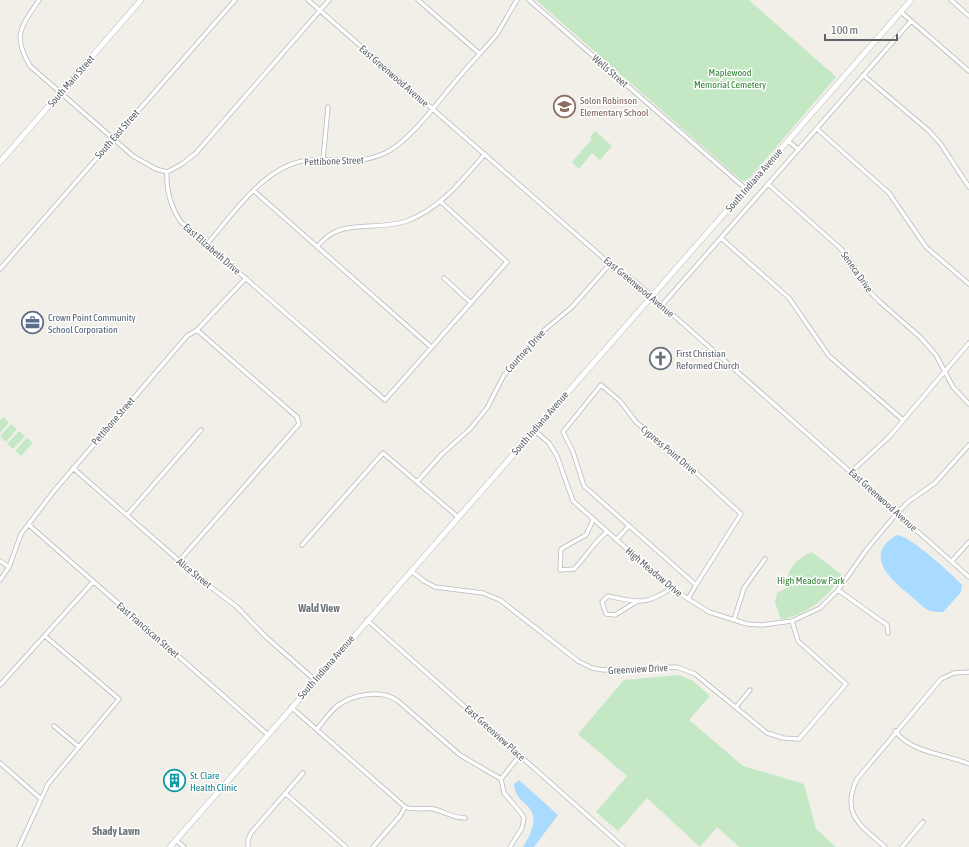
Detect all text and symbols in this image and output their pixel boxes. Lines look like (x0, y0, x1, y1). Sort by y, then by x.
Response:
scale bar (825, 16, 897, 42)
text: 100 m (831, 23, 858, 37)
street label: East Greenwood Avenue (357, 43, 431, 109)
street label: South Main Street (46, 53, 96, 109)
street label: Wells Street (590, 53, 630, 90)
park label: Maplewood Memorial Cemetery (694, 67, 766, 90)
school or university icon: Solon Robinson Elementary School (551, 93, 577, 119)
place label: Solon Robinson Elementary School (580, 95, 649, 118)
street label: South East Street (93, 107, 141, 161)
street label: South Indiana Avenue (723, 146, 785, 214)
street label: Pettibone Street (304, 154, 364, 168)
street label: East Elizabeth Drive (181, 221, 243, 277)
street label: Seneca Drive (839, 250, 875, 295)
street label: East Greenwood Avenue (602, 255, 677, 320)
office icon: Crown Point Community School Corporation (19, 310, 45, 336)
place label: Crown Point Community School Corporation (48, 312, 136, 335)
street label: Courtney Drive (503, 327, 547, 375)
church icon: First Christian Reformed Church (648, 346, 674, 372)
place label: First Christian Reformed Church (676, 348, 740, 371)
street label: South Indiana Avenue (509, 389, 571, 457)
street label: Pettibone Street (89, 395, 137, 447)
street label: Cypress Point Drive (639, 423, 700, 477)
street label: East Greenwood Avenue (847, 467, 920, 534)
street label: High Meadow Drive (623, 545, 685, 599)
street label: Alice Street (174, 556, 214, 590)
park label: High Meadow Park (777, 575, 846, 586)
street label: East Franciscan Street (115, 600, 181, 660)
district label: Wald View (297, 602, 340, 614)
street label: South Indiana Avenue (295, 633, 357, 701)
street label: Greenview Drive (608, 662, 669, 676)
street label: East Greenview Place (463, 703, 528, 763)
building icon: St. Clare Health Clinic (162, 768, 188, 794)
place label: St. Clare Health Clinic (190, 770, 237, 793)
district label: Shady Lawn (92, 825, 140, 837)

